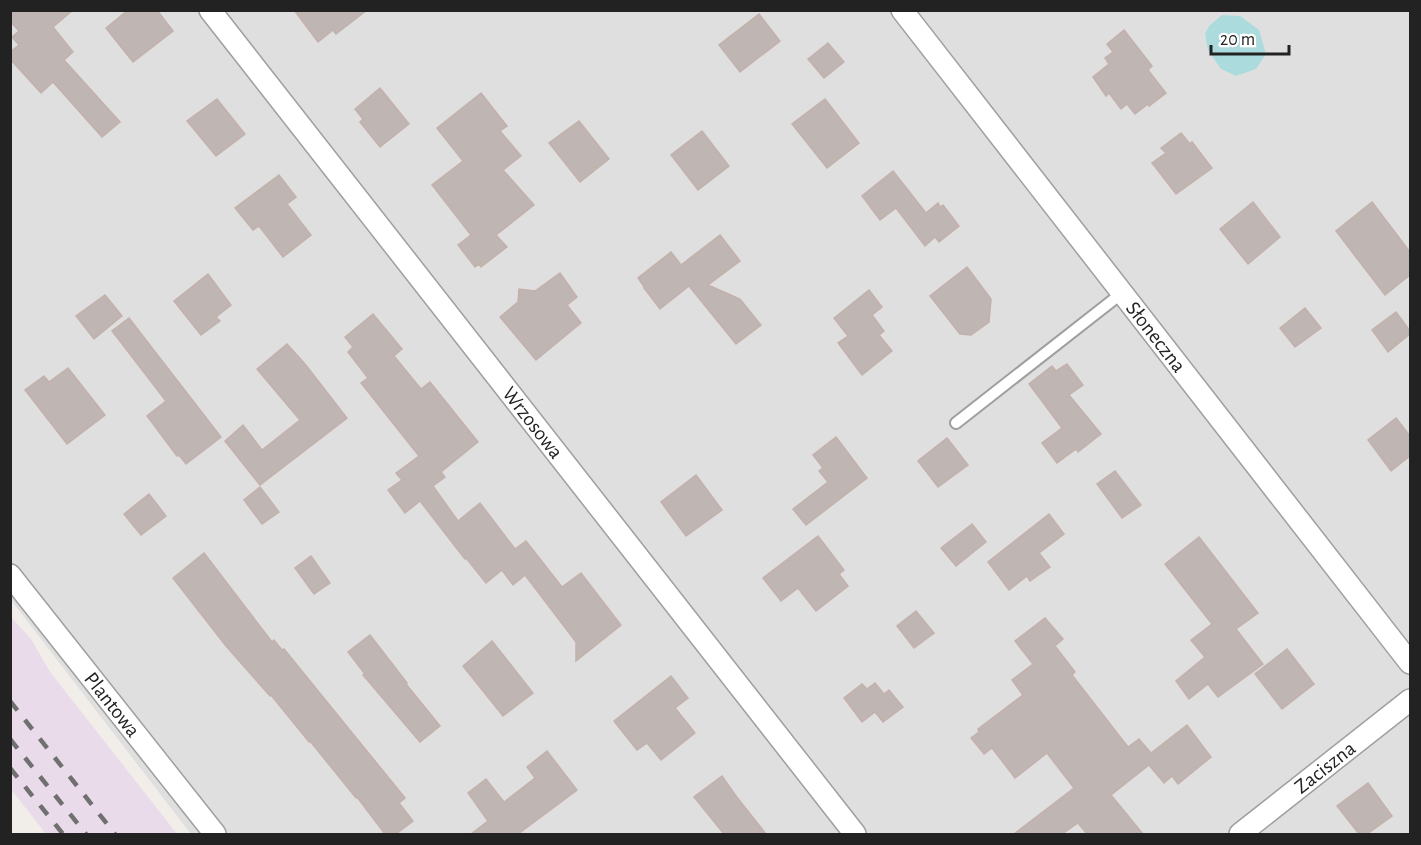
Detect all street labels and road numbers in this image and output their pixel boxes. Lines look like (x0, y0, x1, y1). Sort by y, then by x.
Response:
street label: Słoneczna (1122, 298, 1190, 377)
street label: Wrzosowa (498, 383, 567, 463)
street label: Plantowa (80, 668, 144, 741)
street label: Zaciszna (1291, 737, 1360, 798)

